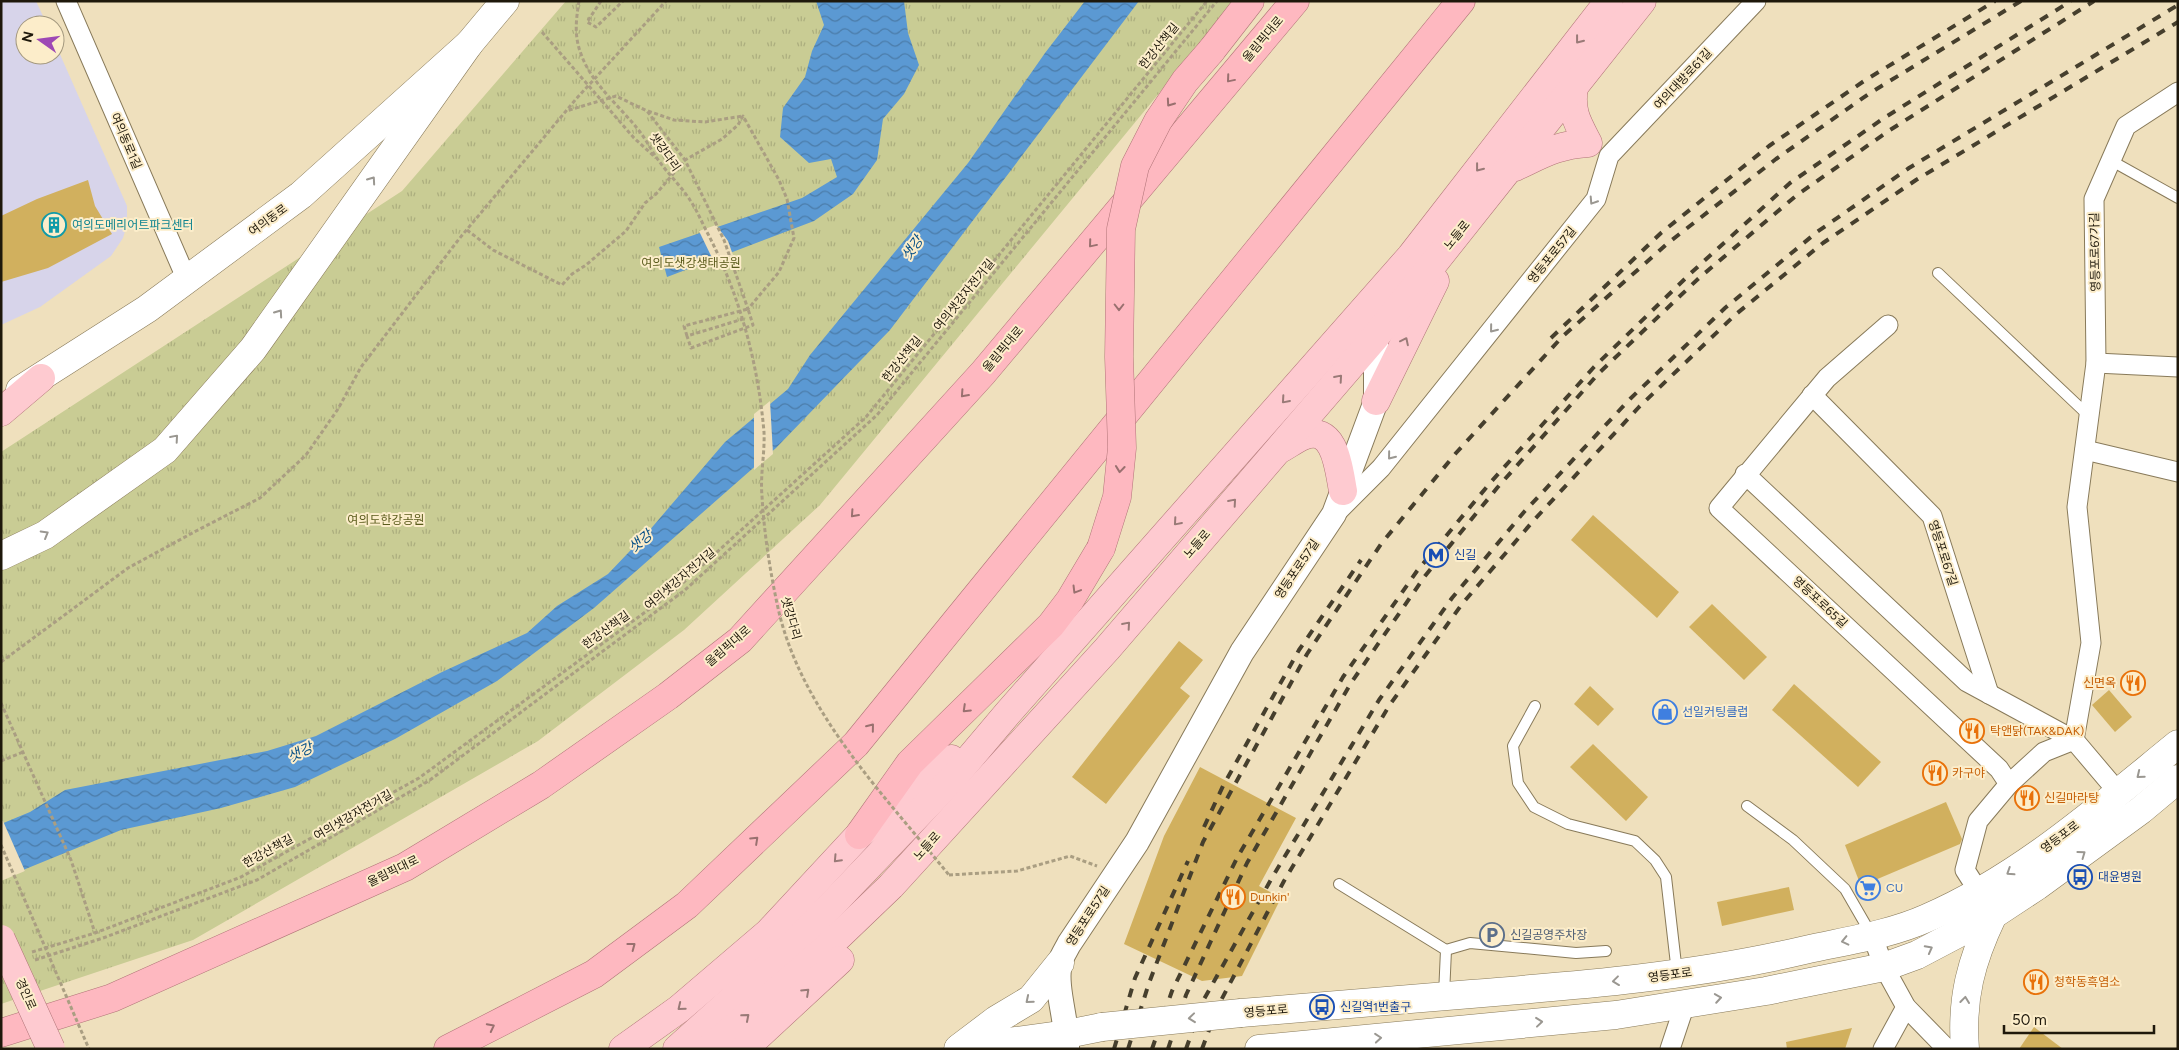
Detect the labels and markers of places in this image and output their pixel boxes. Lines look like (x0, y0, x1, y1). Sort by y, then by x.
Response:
building icon: 여의도메리어트파크센터 (41, 212, 67, 238)
place label: 여의도메리어트파크센터 (72, 218, 193, 232)
metro station icon: 신길 (1423, 542, 1449, 568)
place label: 신길 (1454, 548, 1476, 562)
restaurant icon: 신면옥 (2120, 670, 2146, 696)
place label: 신면옥 (2083, 676, 2116, 690)
shop icon: 선일커팅클럽 (1652, 699, 1678, 725)
place label: 선일커팅클럽 (1682, 705, 1748, 719)
restaurant icon: 탁앤닭(TAK&DAK) (1959, 718, 1985, 744)
place label: 탁앤닭(TAK&DAK) (1990, 724, 2084, 738)
restaurant icon: 카구야 (1922, 760, 1948, 786)
place label: 카구야 (1952, 766, 1985, 780)
restaurant icon: 신길마라탕 (2014, 785, 2040, 811)
place label: 신길마라탕 (2044, 791, 2099, 805)
bus stop icon: 대윤병원 (2067, 864, 2093, 890)
place label: 대윤병원 (2098, 870, 2142, 884)
supermarket icon: CU (1855, 875, 1881, 901)
place label: CU (1886, 881, 1903, 895)
restaurant icon: Dunkin' (1220, 884, 1246, 910)
place label: Dunkin' (1250, 890, 1289, 904)
parking icon: 신길공영주차장 (1479, 922, 1505, 948)
place label: 신길공영주차장 (1510, 928, 1587, 942)
restaurant icon: 청학동흑염소 (2023, 969, 2049, 995)
place label: 청학동흑염소 (2054, 975, 2120, 989)
bus stop icon: 신길역1번출구 (1309, 994, 1335, 1020)
place label: 신길역1번출구 (1340, 1000, 1411, 1014)

